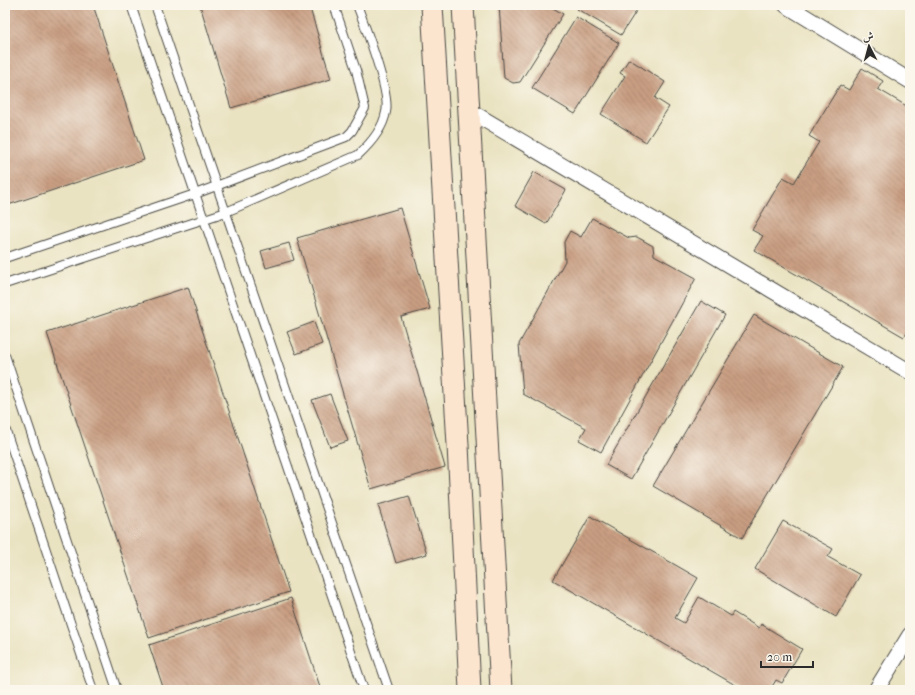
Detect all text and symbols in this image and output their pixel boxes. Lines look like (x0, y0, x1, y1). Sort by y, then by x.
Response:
north arrow (849, 26, 889, 66)
text: ش (862, 30, 874, 44)
scale bar (761, 643, 813, 669)
text: 20 m (767, 650, 792, 664)

